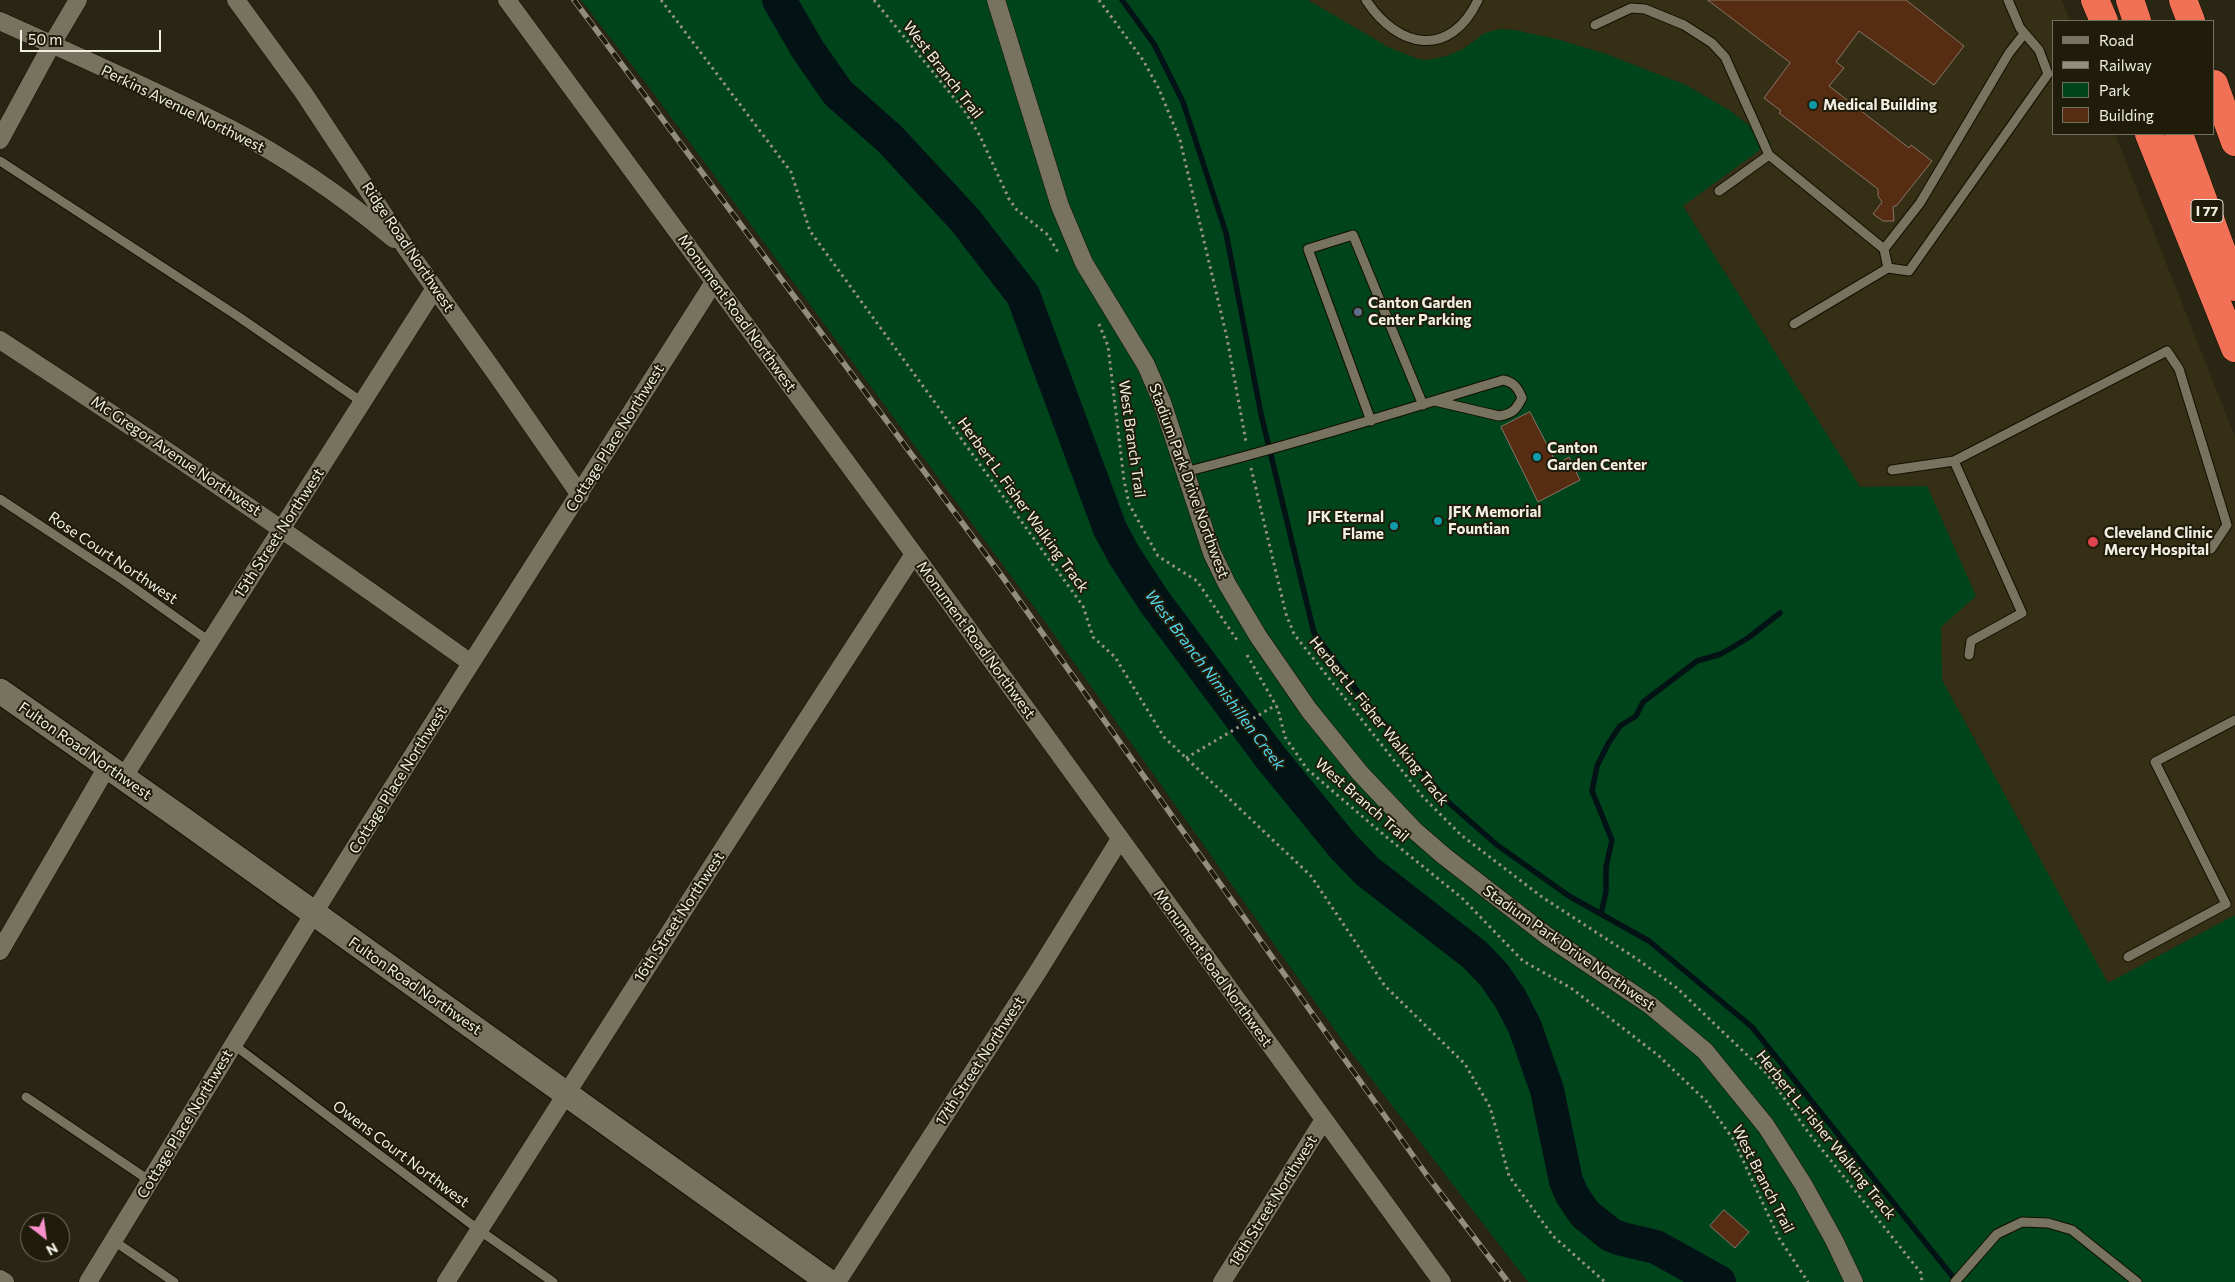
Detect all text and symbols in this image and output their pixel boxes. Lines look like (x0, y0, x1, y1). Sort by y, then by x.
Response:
street label: West Branch Trail (899, 18, 987, 122)
scale bar (22, 20, 164, 52)
legend (2052, 20, 2215, 135)
text: 50 m (28, 30, 62, 48)
text: Road (2099, 31, 2134, 49)
text: Railway (2099, 56, 2152, 74)
street label: Perkins Avenue Northwest (98, 62, 268, 156)
text: Park (2099, 81, 2130, 99)
place label: Medical Building (1823, 96, 1937, 114)
marker: Medical Building (1807, 99, 1819, 111)
text: Building (2099, 106, 2154, 124)
street label: Ridge Road Northwest (358, 179, 458, 315)
road number: I 77 (2191, 200, 2223, 222)
street label: Monument Road Northwest (674, 231, 800, 395)
place label: Canton Garden Center Parking (1368, 294, 1472, 329)
marker: Canton Garden Center Parking (1352, 306, 1364, 318)
street label: Cottage Place Northwest (562, 361, 668, 515)
street label: West Branch Trail (1115, 379, 1149, 499)
street label: Stadium Park Drive Northwest (1145, 381, 1233, 581)
street label: Mc Gregor Avenue Northwest (87, 392, 265, 520)
street label: Herbert L. Fisher Walking Track (953, 414, 1093, 596)
place label: Canton Garden Center (1547, 439, 1647, 474)
marker: Canton Garden Center (1531, 451, 1543, 463)
street label: 15th Street Northwest (230, 465, 328, 601)
place label: JFK Memorial Fountian (1448, 503, 1541, 538)
street label: Rose Court Northwest (45, 508, 181, 608)
place label: JFK Eternal Flame (1307, 508, 1384, 543)
marker: JFK Memorial Fountian (1432, 515, 1444, 527)
marker: JFK Eternal Flame (1388, 520, 1400, 532)
place label: Cleveland Clinic Mercy Hospital (2104, 524, 2213, 559)
marker: Cleveland Clinic Mercy Hospital (2086, 535, 2100, 549)
street label: Monument Road Northwest (913, 558, 1039, 722)
water label: West Branch Nimishillen Creek (1141, 586, 1289, 774)
street label: Herbert L. Fisher Walking Track (1305, 633, 1453, 809)
street label: Fulton Road Northwest (15, 698, 155, 804)
street label: Cottage Place Northwest (345, 703, 451, 857)
street label: West Branch Trail (1311, 754, 1413, 846)
street label: 16th Street Northwest (630, 848, 728, 986)
street label: Stadium Park Drive Northwest (1479, 881, 1659, 1015)
street label: Monument Road Northwest (1150, 886, 1276, 1050)
street label: Fulton Road Northwest (345, 933, 485, 1039)
street label: 17th Street Northwest (931, 993, 1029, 1129)
street label: Cottage Place Northwest (133, 1046, 237, 1202)
street label: Herbert L. Fisher Walking Track (1752, 1047, 1900, 1223)
street label: Owens Court Northwest (329, 1097, 473, 1211)
street label: West Branch Trail (1728, 1122, 1798, 1236)
street label: 18th Street Northwest (1225, 1132, 1321, 1270)
north arrow (20, 1212, 70, 1262)
text: N (43, 1240, 61, 1260)

